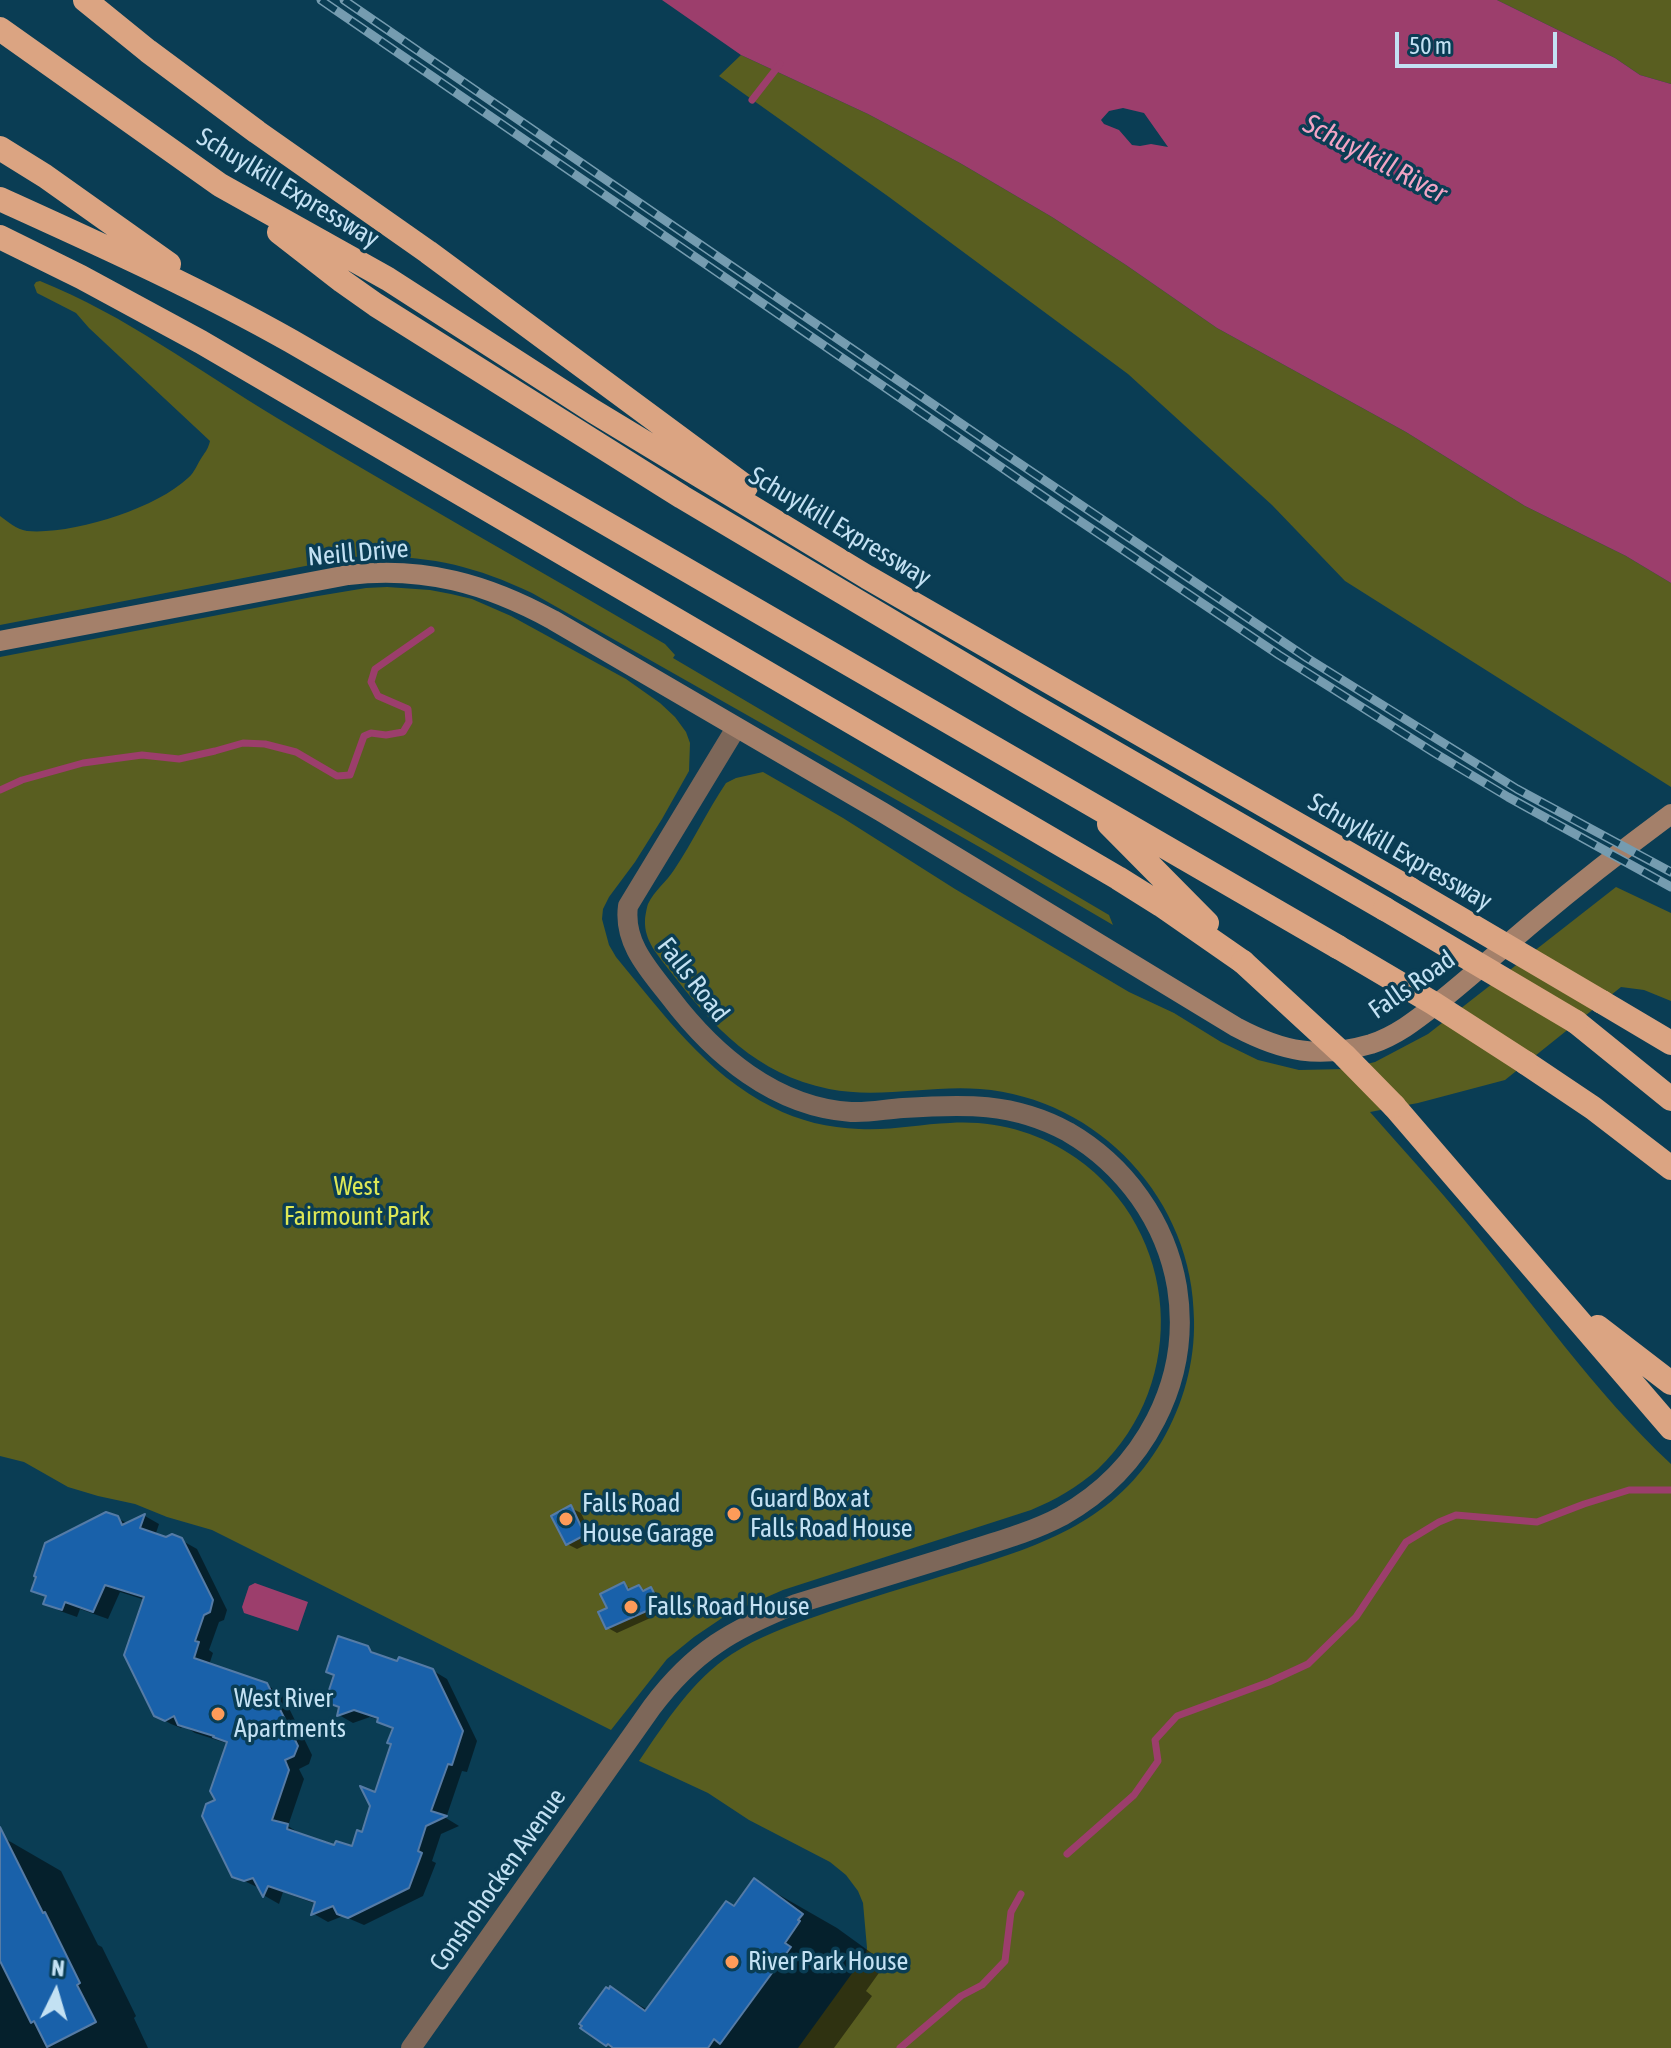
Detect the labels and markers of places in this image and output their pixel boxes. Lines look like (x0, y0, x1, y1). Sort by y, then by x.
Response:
place label: Guard Box at Falls Road House (750, 1483, 913, 1544)
place label: Falls Road House Garage (582, 1488, 714, 1550)
marker: Guard Box at Falls Road House (725, 1505, 743, 1523)
marker: Falls Road House Garage (557, 1510, 575, 1528)
place label: Falls Road House (647, 1591, 810, 1623)
marker: Falls Road House (622, 1598, 640, 1616)
place label: West River Apartments (234, 1683, 346, 1744)
marker: West River Apartments (209, 1705, 227, 1723)
place label: River Park House (748, 1946, 908, 1978)
marker: River Park House (723, 1953, 741, 1971)

